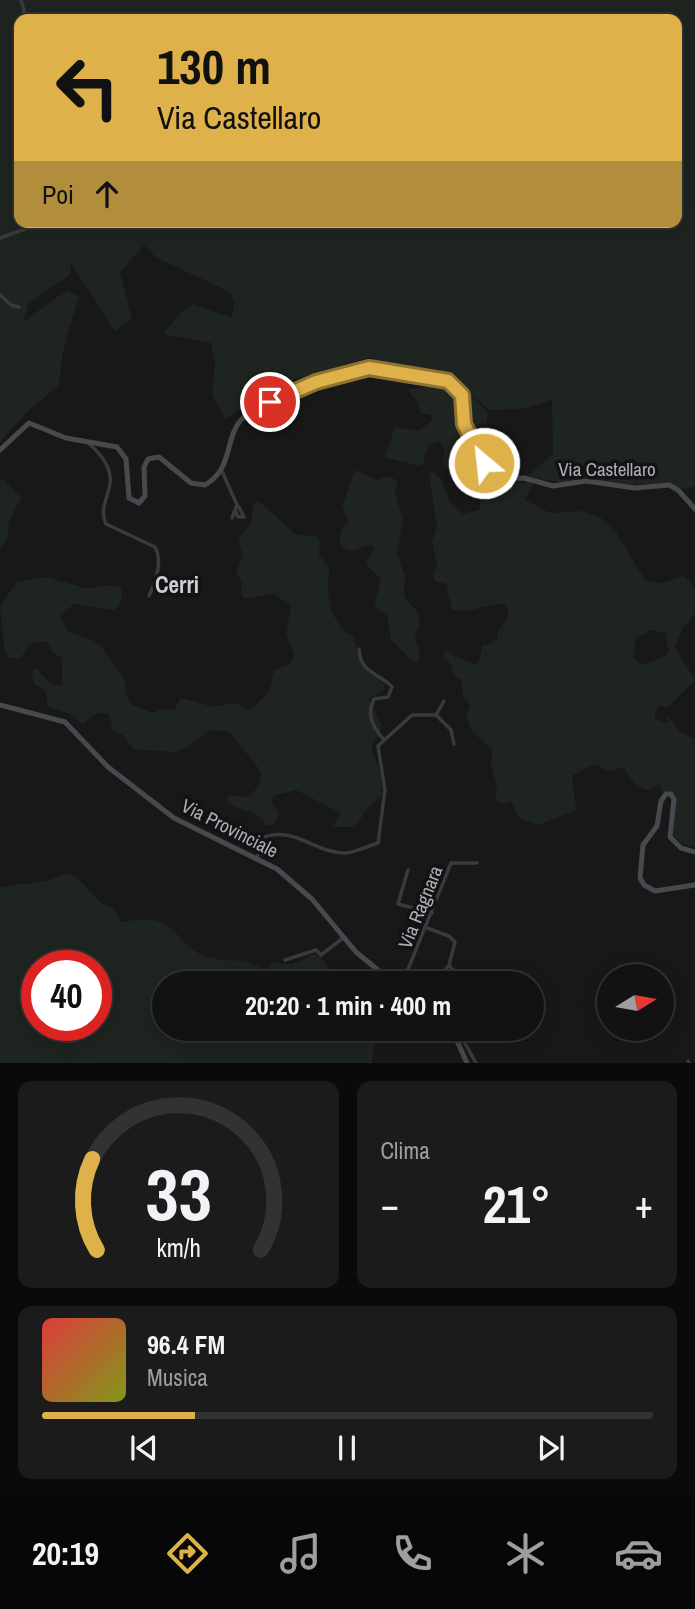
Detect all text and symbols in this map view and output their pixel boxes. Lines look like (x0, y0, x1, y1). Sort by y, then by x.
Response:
text: 130 m (157, 33, 271, 99)
icon: left (42, 42, 133, 133)
text: Via Castellaro (157, 96, 321, 139)
icon: ahead (88, 175, 126, 213)
text: Poi (42, 177, 74, 212)
pin (240, 372, 300, 432)
icon: arrive (251, 383, 289, 421)
position arrow (447, 426, 521, 500)
street label: Via Castellaro (558, 456, 656, 482)
district label: Cerri (155, 569, 199, 600)
street label: Via Provinciale (177, 792, 283, 864)
street label: Via Ragnara (392, 861, 449, 952)
speed limit sign: 40 (21, 950, 112, 1041)
north arrow (597, 964, 674, 1041)
map controls (597, 964, 674, 1041)
text: 20:20 · 1 min · 400 m (245, 988, 451, 1023)
text: Clima (381, 1135, 430, 1166)
text: 33 (145, 1146, 211, 1244)
text: 21° (483, 1169, 551, 1239)
text: − (381, 1179, 399, 1230)
text: + (635, 1179, 653, 1230)
text: km/h (156, 1231, 200, 1265)
text: 96.4 FM (147, 1327, 225, 1362)
text: Musica (147, 1362, 208, 1393)
icon: previous (125, 1429, 163, 1467)
icon: pause (328, 1429, 366, 1467)
icon: next (532, 1429, 570, 1467)
icon: directions (163, 1529, 212, 1578)
icon: music (276, 1529, 325, 1578)
icon: phone (388, 1529, 437, 1578)
icon: climate (501, 1529, 550, 1578)
icon: car (614, 1529, 663, 1578)
text: 20:19 (32, 1532, 99, 1575)

